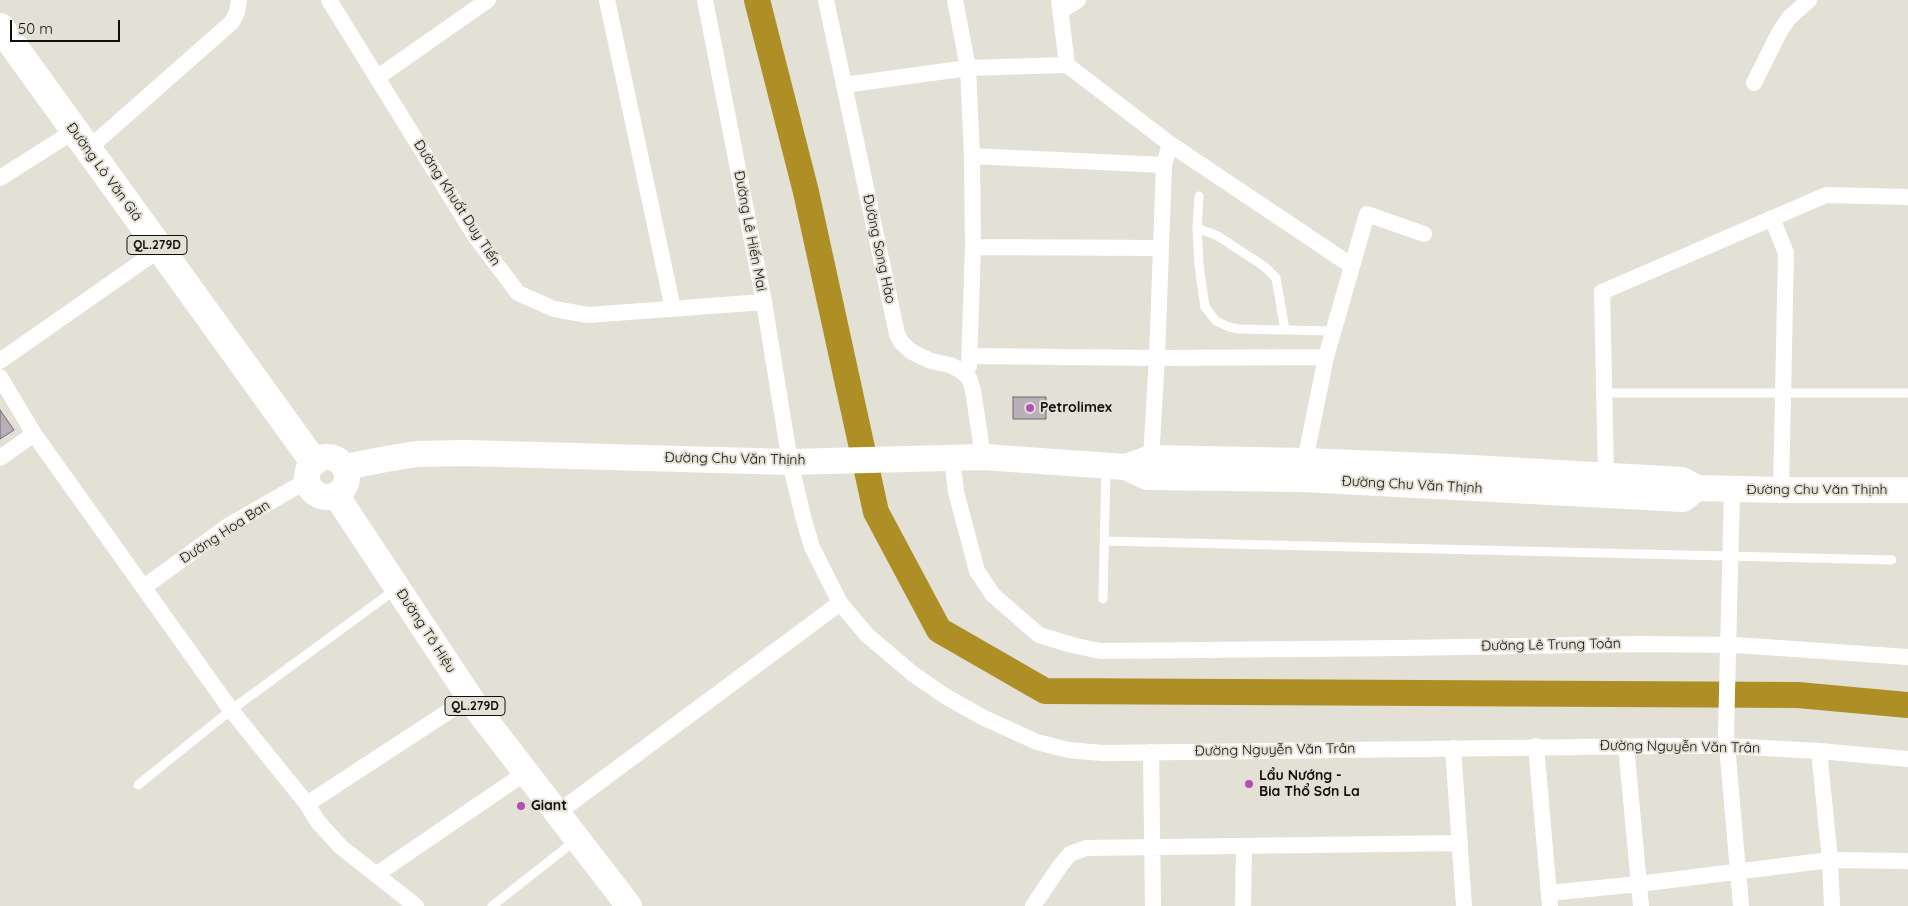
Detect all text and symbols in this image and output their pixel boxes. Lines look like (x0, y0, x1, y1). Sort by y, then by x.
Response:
scale bar (12, 10, 122, 42)
text: 50 m (18, 19, 53, 38)
street label: Đường Lò Văn Giá (63, 119, 145, 225)
street label: Đường Khuất Duy Tiến (410, 137, 504, 269)
street label: Đường Lê Hiến Mai (730, 169, 770, 293)
street label: Đường Song Hào (859, 193, 899, 305)
road number: QL.279D (127, 236, 187, 254)
place label: Petrolimex (1040, 400, 1112, 416)
marker: Petrolimex (1024, 402, 1036, 414)
street label: Đường Chu Văn Thịnh (664, 449, 806, 469)
street label: Đường Chu Văn Thịnh (1341, 473, 1483, 497)
street label: Đường Chu Văn Thịnh (1747, 482, 1887, 498)
street label: Đường Hoa Ban (177, 497, 273, 567)
street label: Đường Tô Hiệu (393, 586, 459, 676)
street label: Đường Lê Trung Toản (1481, 635, 1621, 655)
road number: QL.279D (445, 696, 505, 716)
street label: Đường Nguyễn Văn Trân (1600, 737, 1760, 757)
street label: Đường Nguyễn Văn Trân (1195, 740, 1355, 760)
place label: Lẩu Nướng - Bia Thổ Sơn La (1259, 768, 1360, 800)
marker: Lẩu Nướng - Bia Thổ Sơn La (1243, 778, 1255, 790)
place label: Giant (531, 798, 567, 814)
marker: Giant (515, 800, 527, 812)

